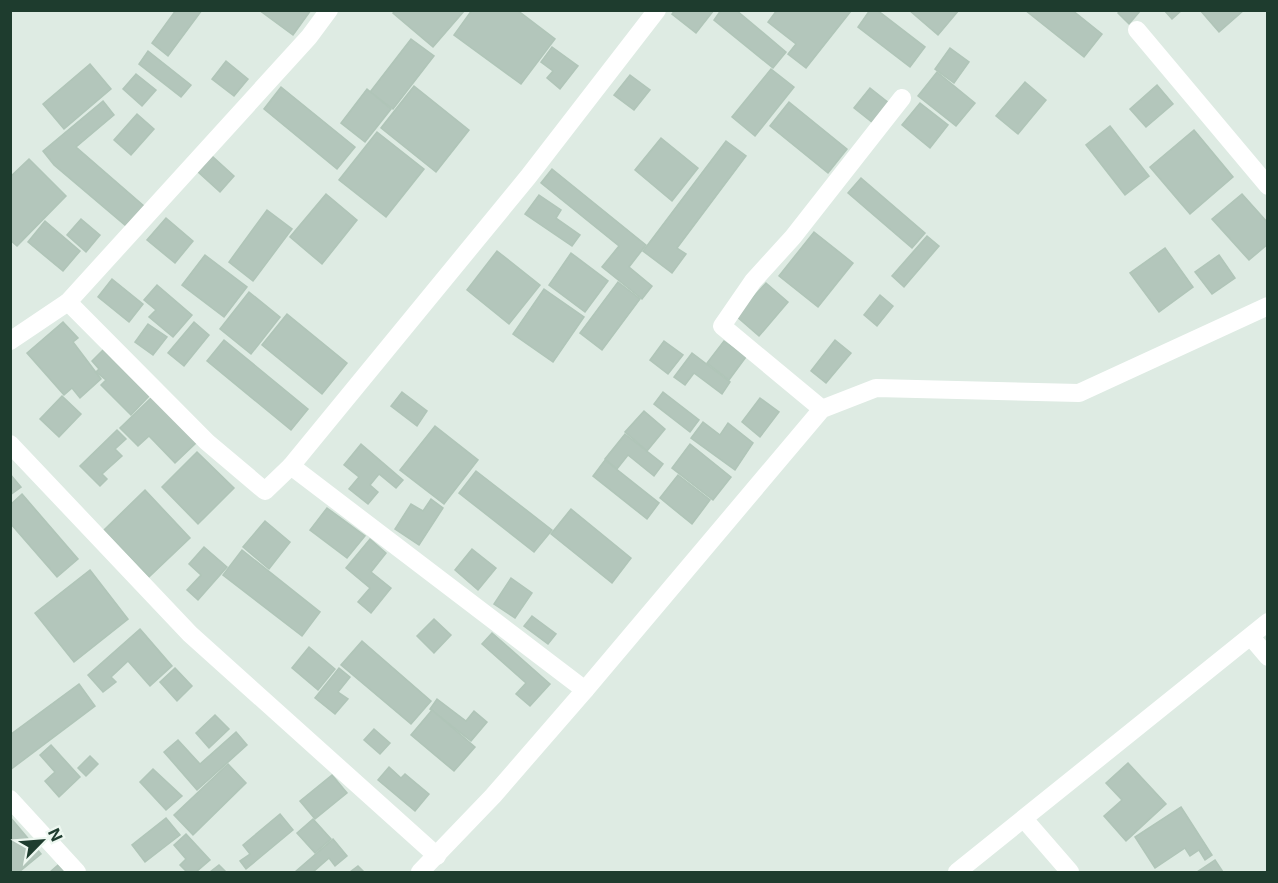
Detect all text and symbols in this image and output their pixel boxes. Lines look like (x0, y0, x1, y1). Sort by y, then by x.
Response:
north arrow (12, 811, 72, 871)
text: N (44, 825, 67, 844)

